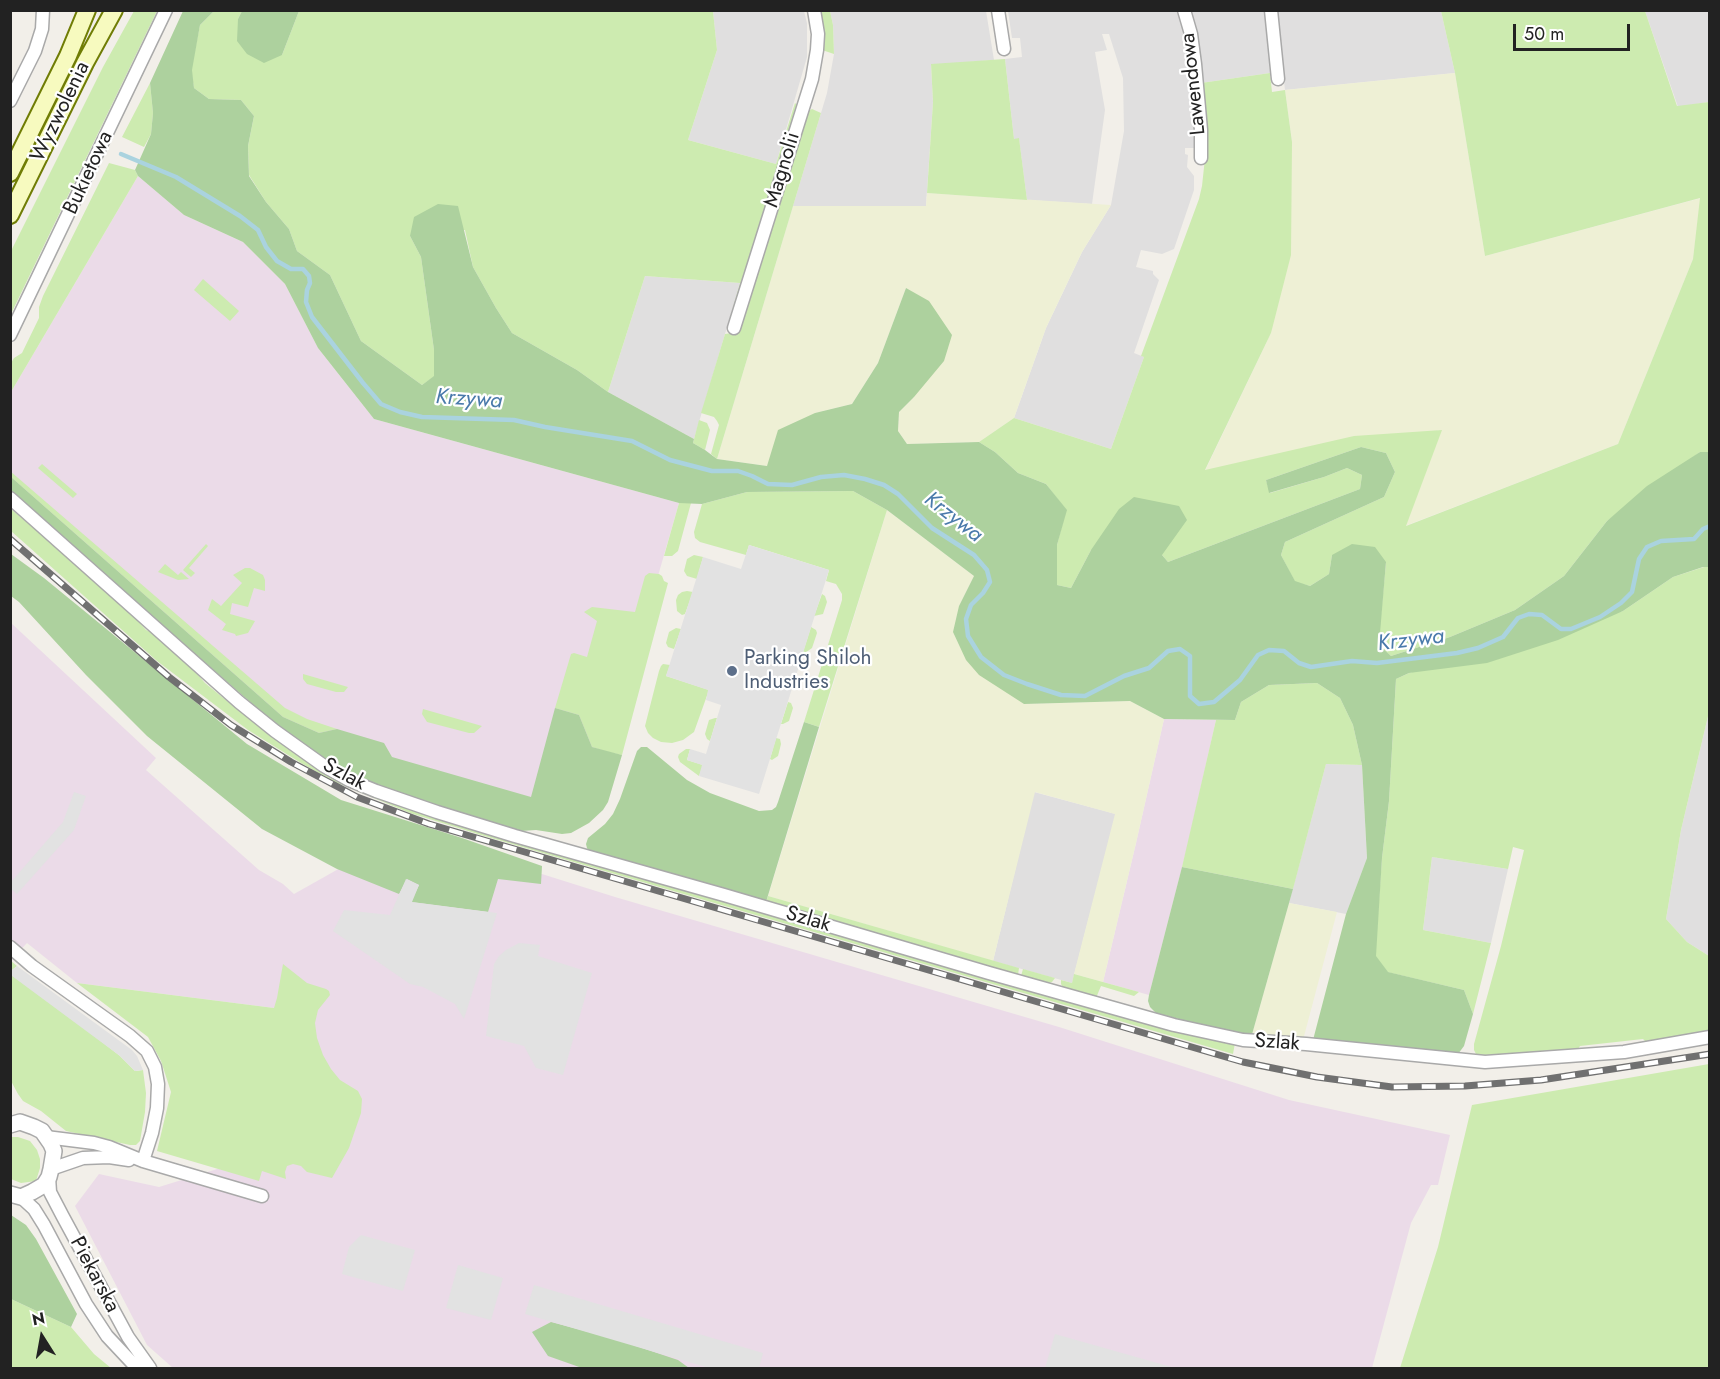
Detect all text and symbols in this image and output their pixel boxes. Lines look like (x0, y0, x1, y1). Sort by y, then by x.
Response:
scale bar (1516, 12, 1633, 50)
text: 50 m (1524, 21, 1564, 47)
street label: Lawendowa (1176, 32, 1212, 136)
street label: Wyzwolenia (26, 58, 96, 166)
street label: Bukietowa (59, 127, 119, 219)
street label: Magnolii (760, 129, 806, 211)
water label: Krzywa (435, 384, 503, 416)
water label: Krzywa (919, 487, 987, 549)
water label: Krzywa (1376, 624, 1446, 658)
place label: Parking Shiloh Industries (744, 646, 871, 696)
marker: Parking Shiloh Industries (725, 664, 739, 678)
street label: Szlak (318, 753, 370, 797)
street label: Szlak (783, 902, 833, 938)
street label: Szlak (1254, 1029, 1300, 1057)
street label: Piekarska (64, 1233, 124, 1317)
text: N (30, 1306, 47, 1331)
north arrow (12, 1307, 72, 1367)

